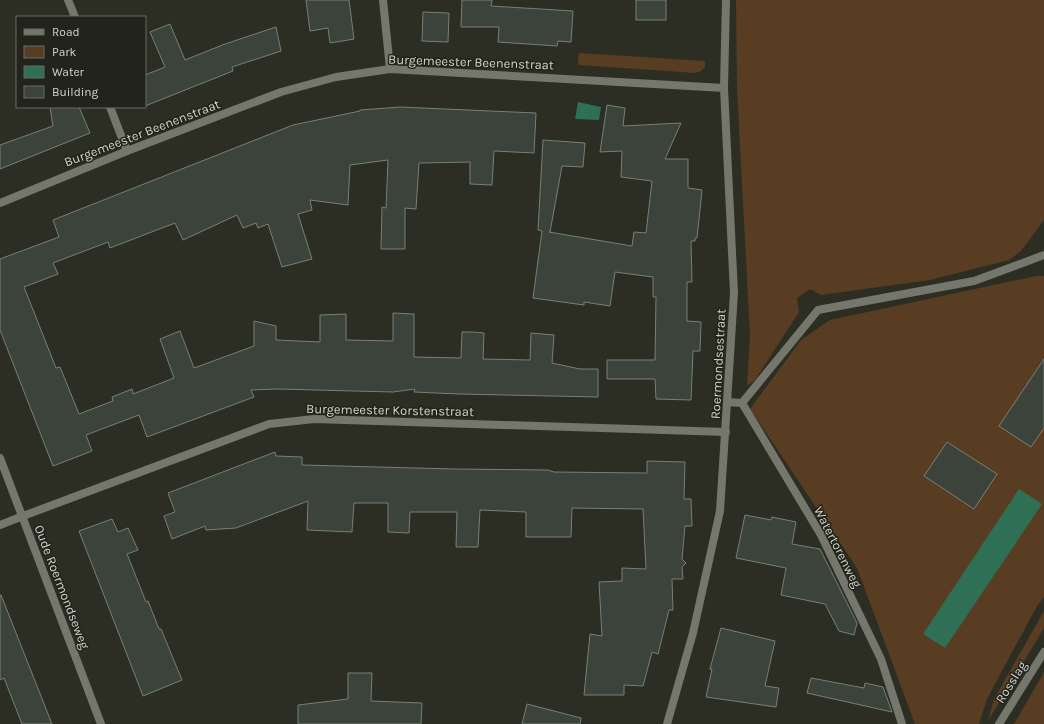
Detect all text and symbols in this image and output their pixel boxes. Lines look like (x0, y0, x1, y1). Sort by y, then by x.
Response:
legend (16, 16, 146, 108)
text: Road (52, 25, 80, 39)
text: Park (52, 45, 77, 59)
street label: Burgemeester Beenenstraat (388, 52, 554, 72)
text: Water (52, 65, 85, 79)
text: Building (52, 85, 99, 99)
street label: Burgemeester Beenenstraat (62, 96, 222, 170)
street label: Roermondsestraat (708, 308, 728, 420)
street label: Burgemeester Korstenstraat (306, 401, 474, 419)
street label: Watertorenweg (811, 504, 865, 591)
street label: Oude Roermondseweg (31, 523, 93, 652)
street label: Rosslag (992, 658, 1030, 706)

